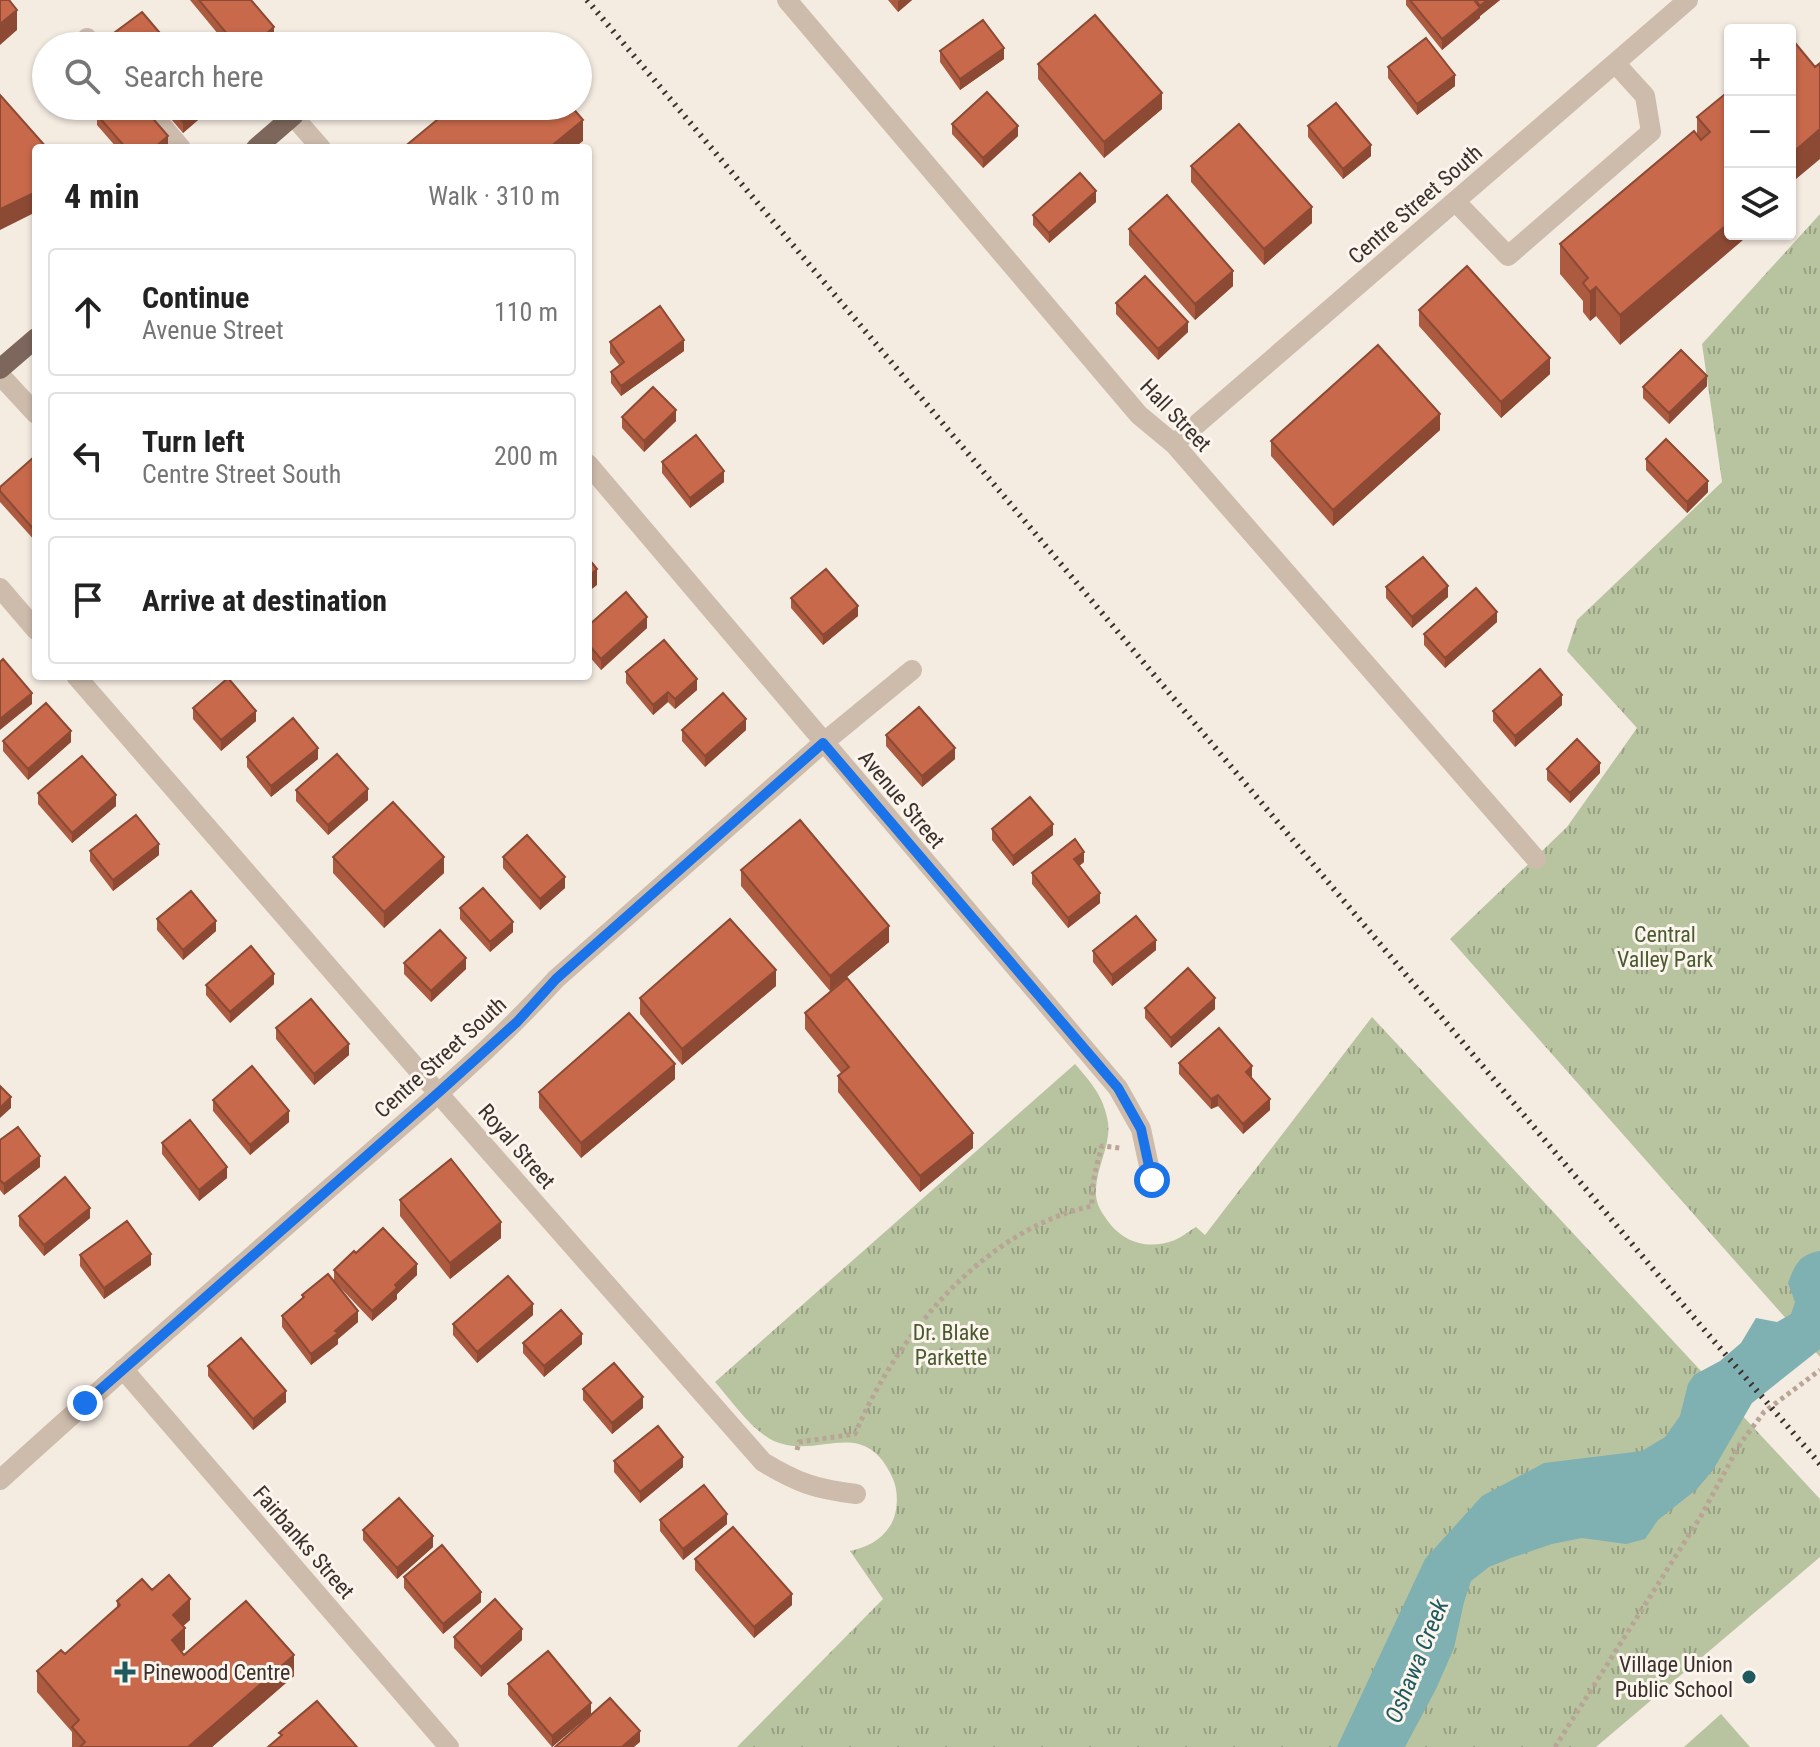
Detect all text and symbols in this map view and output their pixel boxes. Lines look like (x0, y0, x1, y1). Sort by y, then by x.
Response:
map controls (1724, 24, 1796, 240)
button: + (1724, 24, 1796, 96)
search box (32, 32, 592, 120)
icon: search (60, 54, 104, 98)
text: Search here (124, 59, 264, 94)
button: − (1724, 96, 1796, 168)
street label: Centre Street South (1343, 140, 1487, 269)
button: layers (1724, 168, 1796, 240)
text: 4 min (64, 176, 140, 216)
text: Walk · 310 m (428, 181, 560, 211)
text: Continue (142, 280, 249, 315)
icon: ahead (66, 290, 110, 334)
text: 110 m (494, 297, 558, 327)
text: Avenue Street (142, 315, 284, 345)
street label: Hall Street (1135, 374, 1216, 457)
text: Turn left (142, 424, 245, 459)
icon: left (66, 434, 110, 478)
text: 200 m (494, 441, 558, 471)
text: Centre Street South (142, 459, 341, 489)
icon: arrive (66, 578, 110, 622)
text: Arrive at destination (142, 583, 387, 618)
street label: Avenue Street (853, 745, 950, 853)
park label: Central Valley Park (1617, 922, 1713, 972)
street label: Centre Street South (369, 992, 511, 1123)
street label: Royal Street (473, 1099, 560, 1194)
route start (1134, 1162, 1170, 1198)
park label: Dr. Blake Parkette (913, 1320, 989, 1370)
route end (67, 1385, 103, 1421)
street label: Fairbanks Street (248, 1481, 359, 1604)
water label: Oshawa Creek (1379, 1594, 1455, 1727)
place label: Village Union Public School (1615, 1652, 1733, 1702)
place label: Pinewood Centre (143, 1660, 290, 1685)
marker: Pinewood Centre (114, 1661, 136, 1683)
marker: Village Union Public School (1740, 1668, 1758, 1686)

